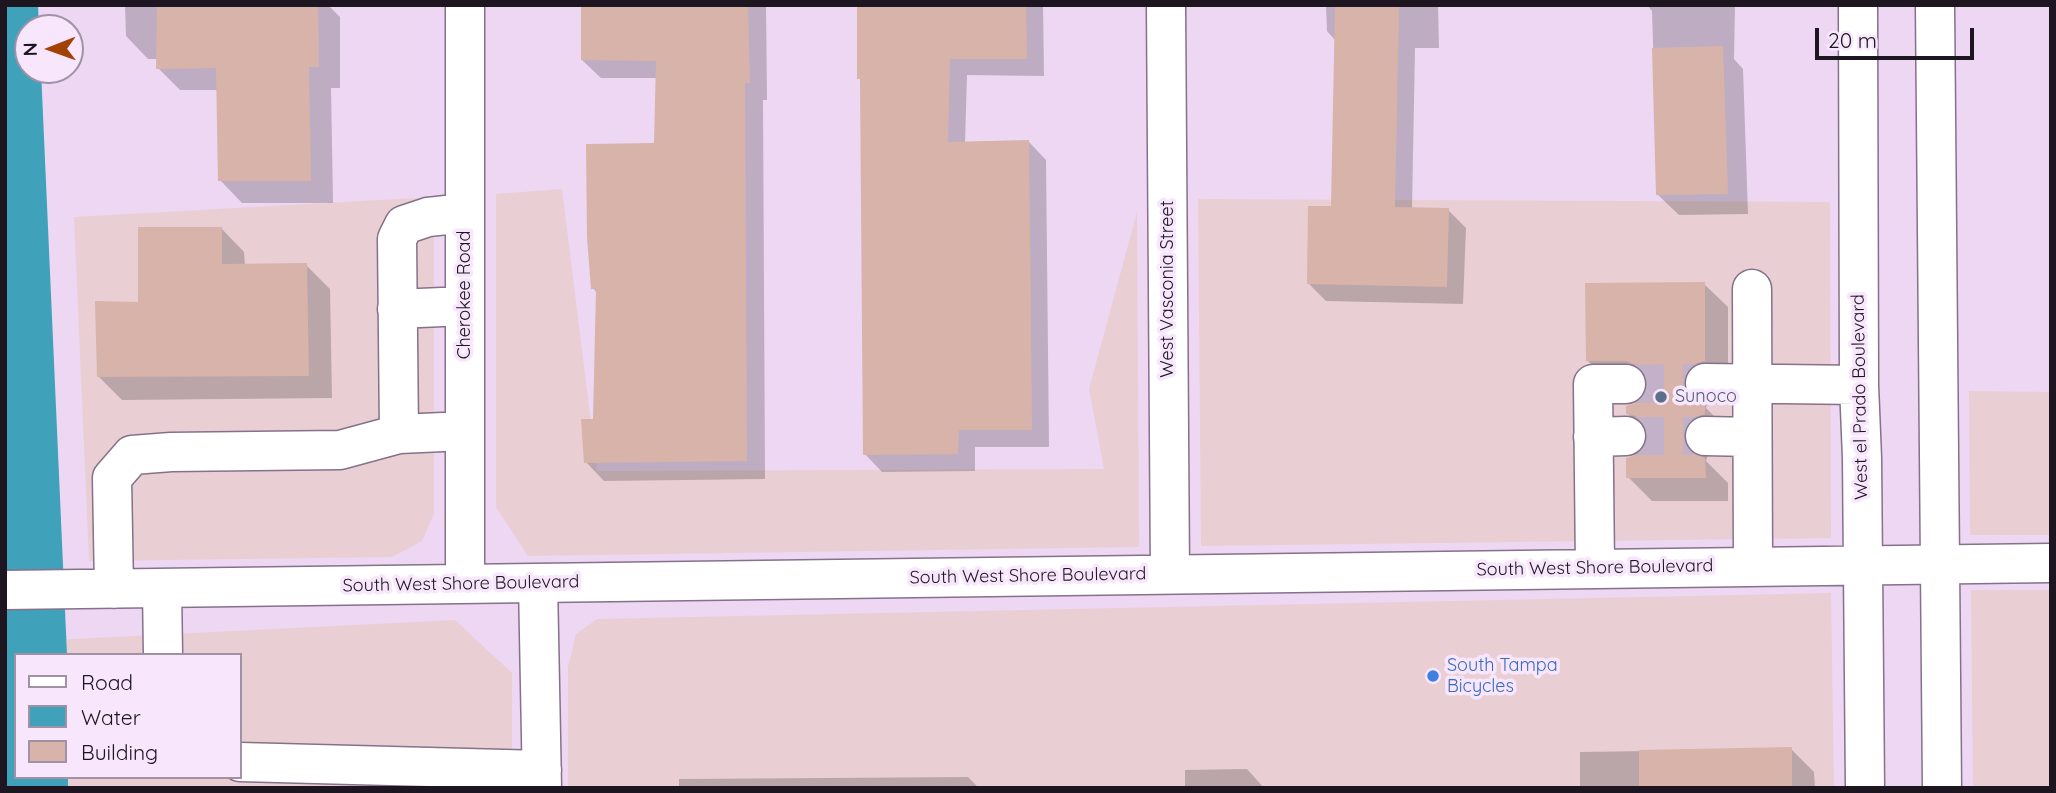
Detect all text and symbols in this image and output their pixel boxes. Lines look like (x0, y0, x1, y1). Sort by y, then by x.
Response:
north arrow (14, 14, 84, 84)
scale bar (1818, 14, 1977, 58)
text: 20 m (1828, 27, 1877, 53)
text: N (18, 42, 42, 57)
street label: West Vasconia Street (1157, 200, 1179, 378)
street label: Cherokee Road (454, 231, 476, 359)
street label: West el Prado Boulevard (1847, 294, 1873, 500)
place label: Sunoco (1675, 386, 1737, 408)
marker: Sunoco (1653, 389, 1669, 405)
street label: South West Shore Boulevard (1476, 555, 1714, 581)
street label: South West Shore Boulevard (909, 563, 1147, 589)
street label: South West Shore Boulevard (342, 571, 580, 597)
legend (14, 653, 242, 779)
place label: South Tampa Bicycles (1447, 655, 1558, 698)
marker: South Tampa Bicycles (1425, 668, 1441, 684)
text: Road (81, 669, 133, 695)
text: Water (81, 704, 141, 730)
text: Building (81, 739, 158, 765)

